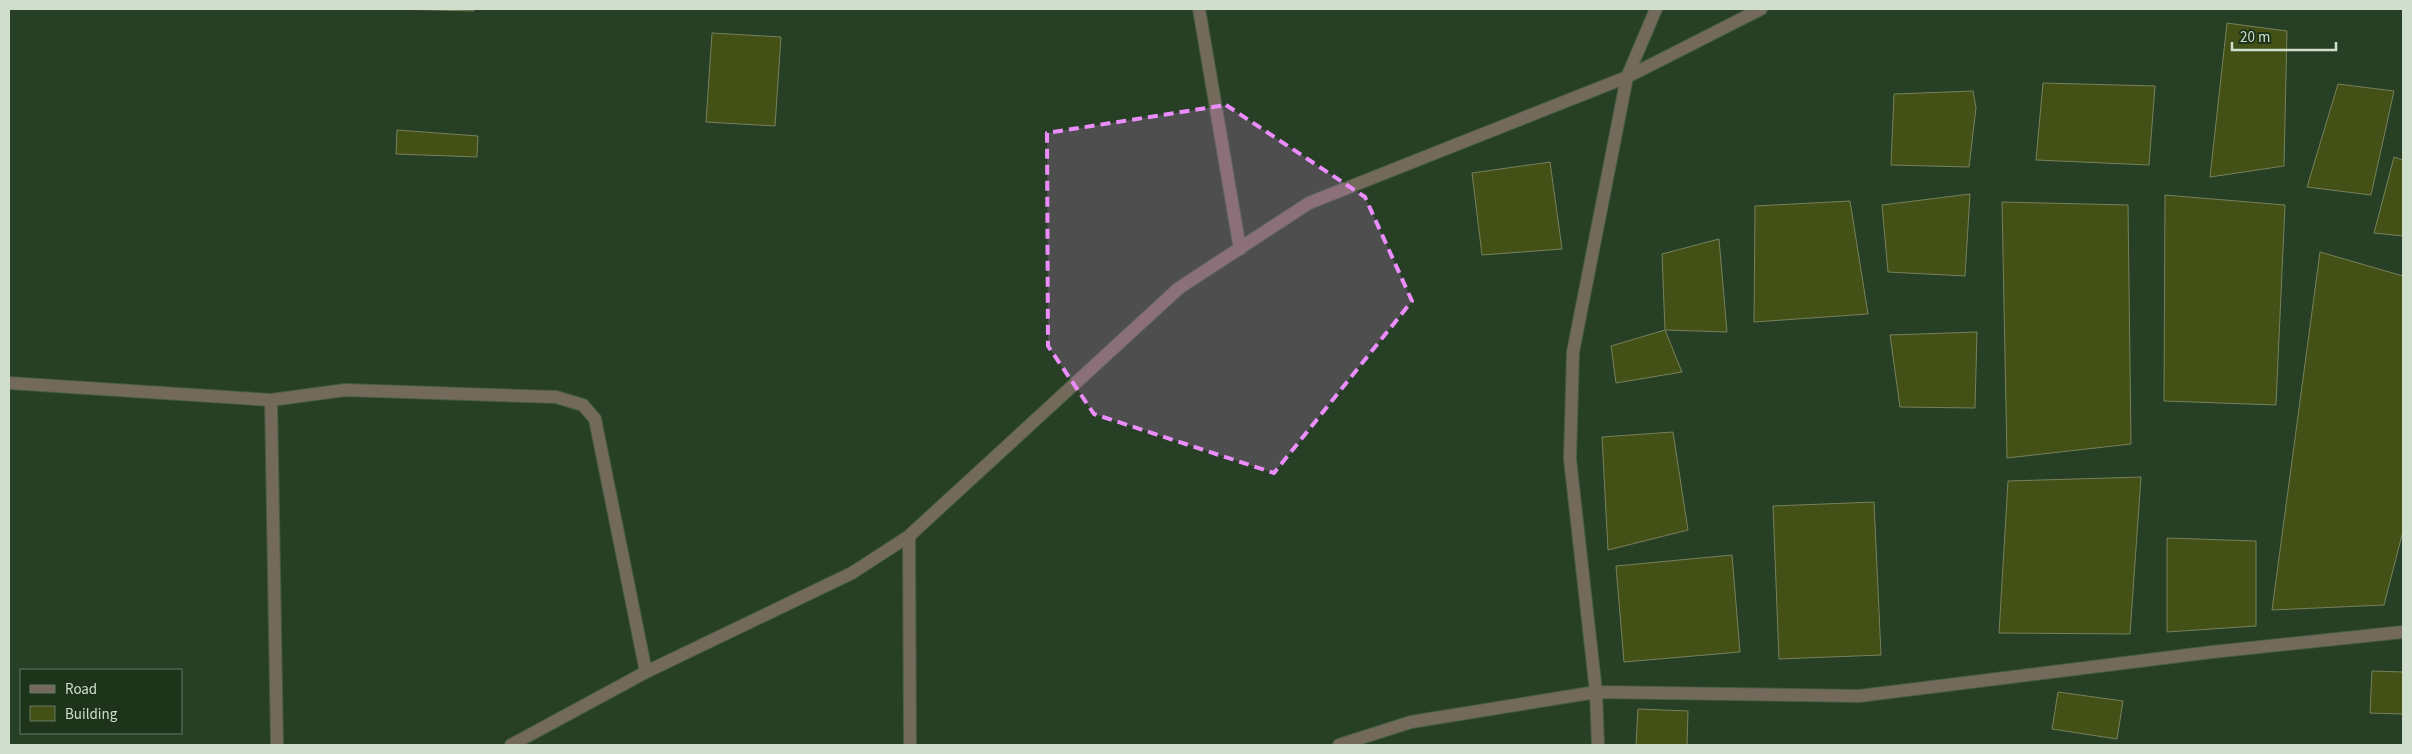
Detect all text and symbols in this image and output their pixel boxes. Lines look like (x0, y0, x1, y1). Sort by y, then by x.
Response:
scale bar (2232, 20, 2336, 52)
text: 20 m (2240, 27, 2270, 48)
legend (20, 669, 182, 734)
text: Road (65, 679, 97, 700)
text: Building (65, 704, 118, 725)

